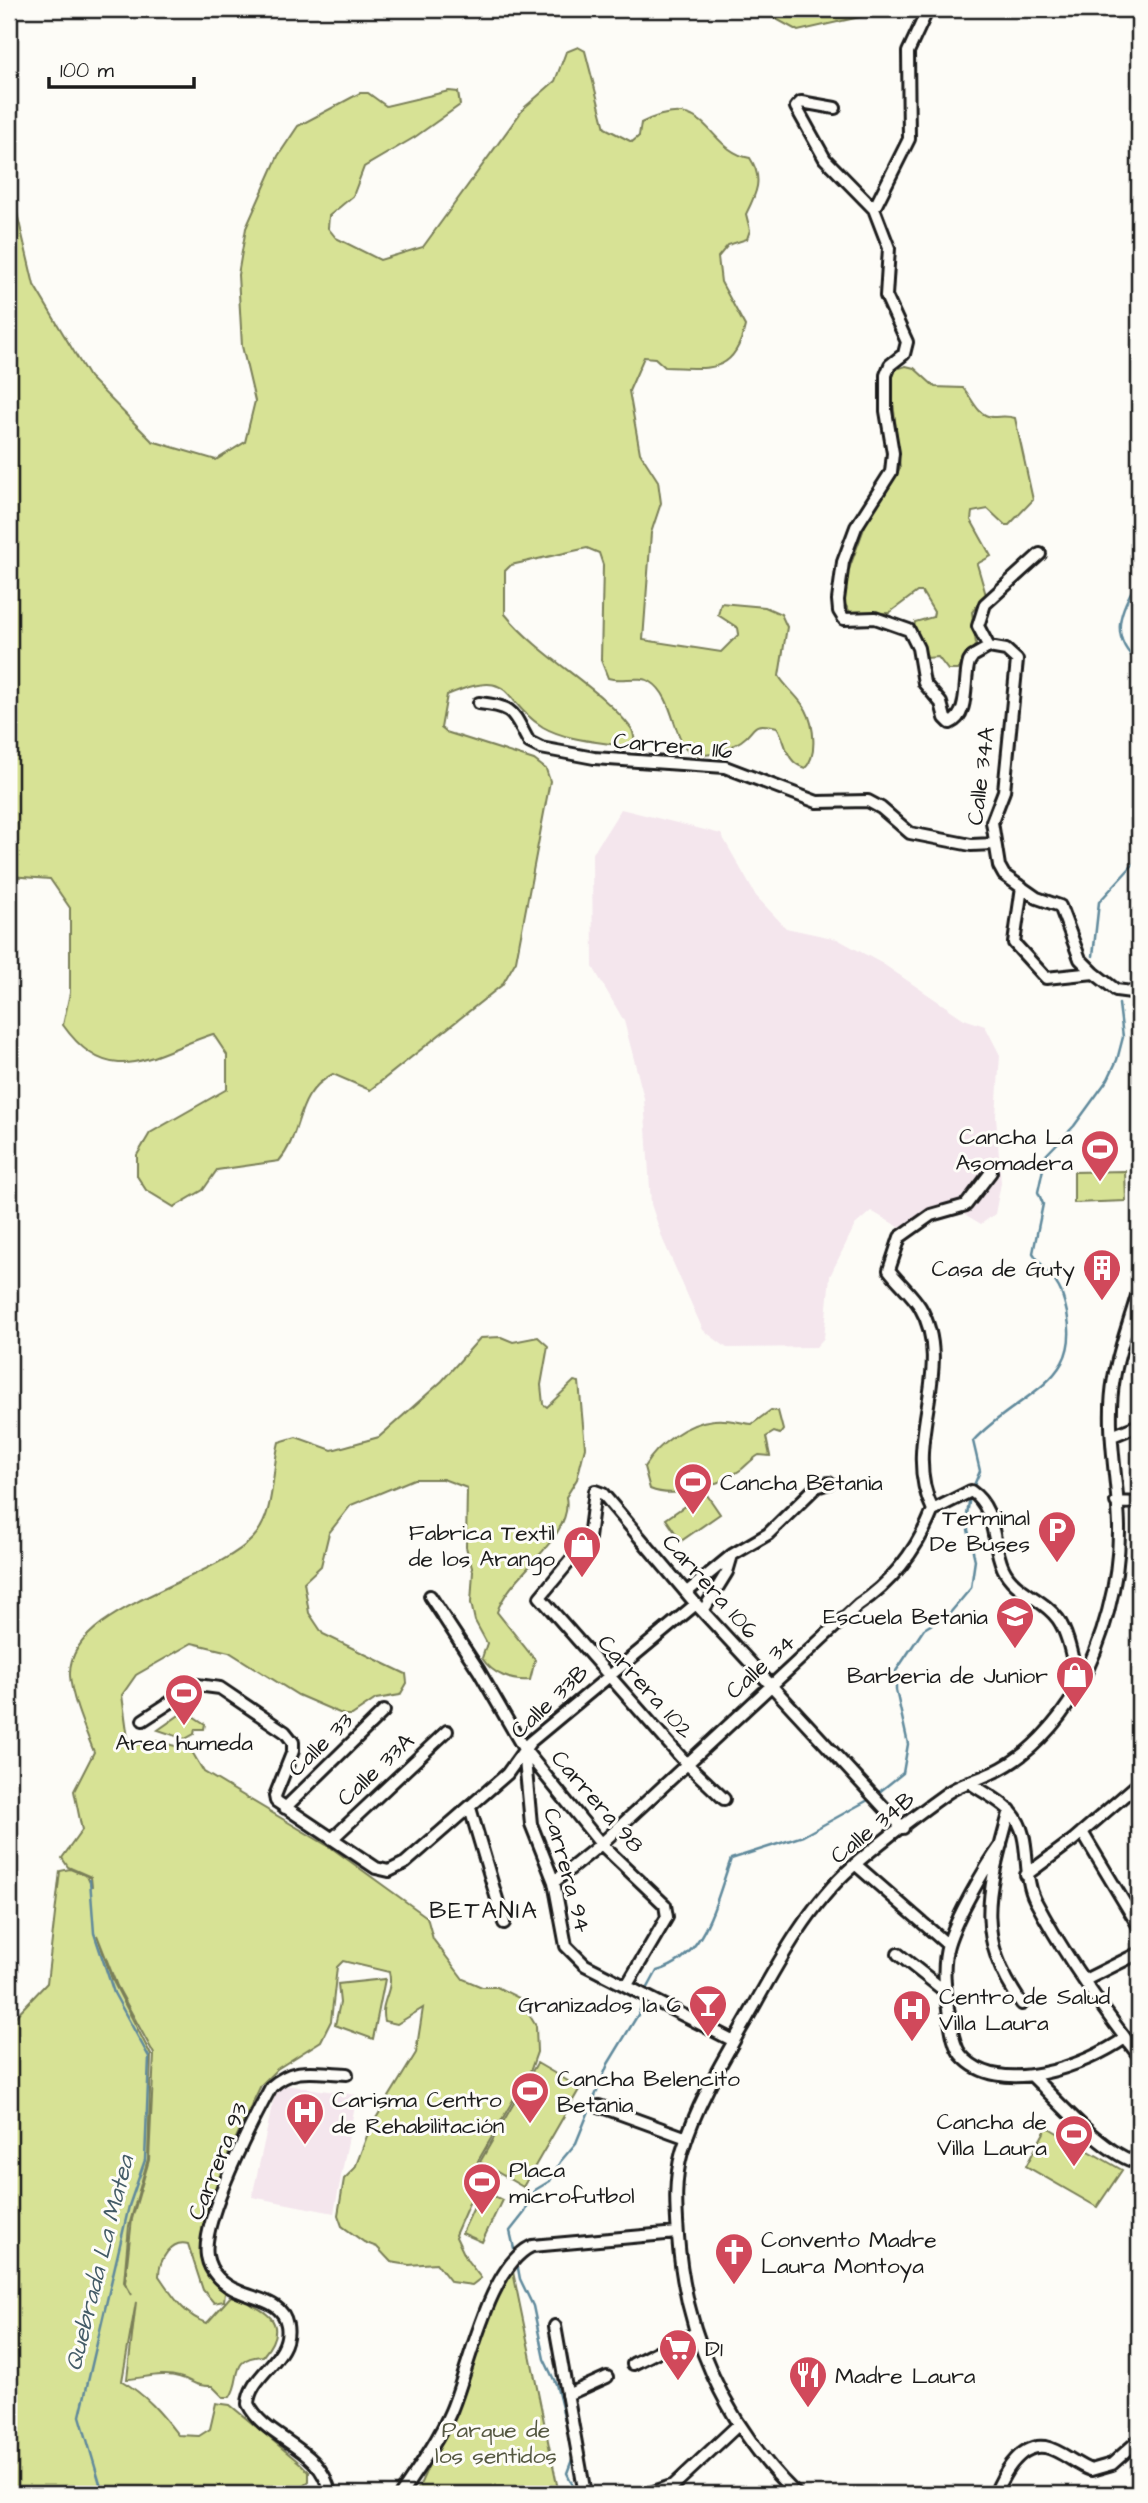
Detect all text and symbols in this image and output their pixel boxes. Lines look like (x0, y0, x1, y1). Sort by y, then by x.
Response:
scale bar (49, 46, 194, 90)
text: 100 m (60, 56, 115, 85)
street label: Carrera 116 (612, 725, 734, 767)
street label: Calle 34A (959, 725, 1003, 827)
place label: Cancha La Asomadera (956, 1121, 1073, 1179)
sports icon: Cancha La Asomadera (1079, 1128, 1121, 1183)
building icon: Casa de Guty (1081, 1247, 1123, 1302)
place label: Casa de Guty (932, 1253, 1075, 1286)
sports icon: Cancha Betania (672, 1461, 714, 1516)
place label: Cancha Betania (720, 1467, 883, 1499)
place label: Terminal De Buses (930, 1502, 1030, 1560)
parking icon: Terminal De Buses (1036, 1509, 1078, 1564)
place label: Fabrica Textil de los Arango (409, 1517, 555, 1576)
shop icon: Fabrica Textil de los Arango (561, 1524, 603, 1579)
street label: Carrera 106 (654, 1527, 766, 1646)
school or university icon: Escuela Betania (994, 1595, 1036, 1650)
place label: Escuela Betania (823, 1601, 988, 1633)
street label: Calle 34 (719, 1626, 803, 1707)
street label: Carrera 102 (590, 1628, 701, 1746)
shop icon: Barberia de Junior (1054, 1654, 1096, 1709)
street label: Calle 33B (503, 1657, 596, 1746)
place label: Barberia de Junior (847, 1660, 1048, 1692)
sports icon: Area humeda (163, 1672, 205, 1727)
street label: Calle 33 (281, 1705, 361, 1784)
street label: Calle 33A (330, 1725, 422, 1814)
place label: Area humeda (115, 1727, 253, 1759)
street label: Carrera 98 (543, 1743, 651, 1860)
street label: Calle 34B (823, 1784, 922, 1872)
street label: Carrera 94 (535, 1804, 599, 1937)
district label: BETANIA (429, 1894, 539, 1928)
place label: Centro de Salud Villa Laura (939, 1981, 1111, 2039)
bar icon: Granizados la 6 (687, 1983, 729, 2038)
hospital icon: Centro de Salud Villa Laura (891, 1988, 933, 2043)
place label: Granizados la 6 (518, 1989, 681, 2021)
place label: Cancha Belencito Betania (557, 2063, 740, 2121)
sports icon: Cancha Belencito Betania (509, 2070, 551, 2125)
place label: Carisma Centro de Rehabilitación (332, 2084, 504, 2142)
hospital icon: Carisma Centro de Rehabilitación (284, 2091, 326, 2146)
street label: Carrera 93 (180, 2098, 256, 2225)
place label: Cancha de Villa Laura (936, 2106, 1047, 2164)
sports icon: Cancha de Villa Laura (1053, 2113, 1095, 2168)
water label: Quebrada La Matea (57, 2150, 144, 2374)
place label: Placa microfutbol (509, 2154, 635, 2212)
sports icon: Placa microfutbol (461, 2161, 503, 2216)
place label: Convento Madre Laura Montoya (761, 2224, 937, 2283)
church icon: Convento Madre Laura Montoya (713, 2231, 755, 2286)
supermarket icon: D1 (657, 2327, 699, 2382)
place label: D1 (705, 2333, 723, 2365)
restaurant icon: Madre Laura (787, 2354, 829, 2409)
place label: Madre Laura (835, 2360, 976, 2392)
park label: Parque de los sentidos (435, 2414, 557, 2472)

